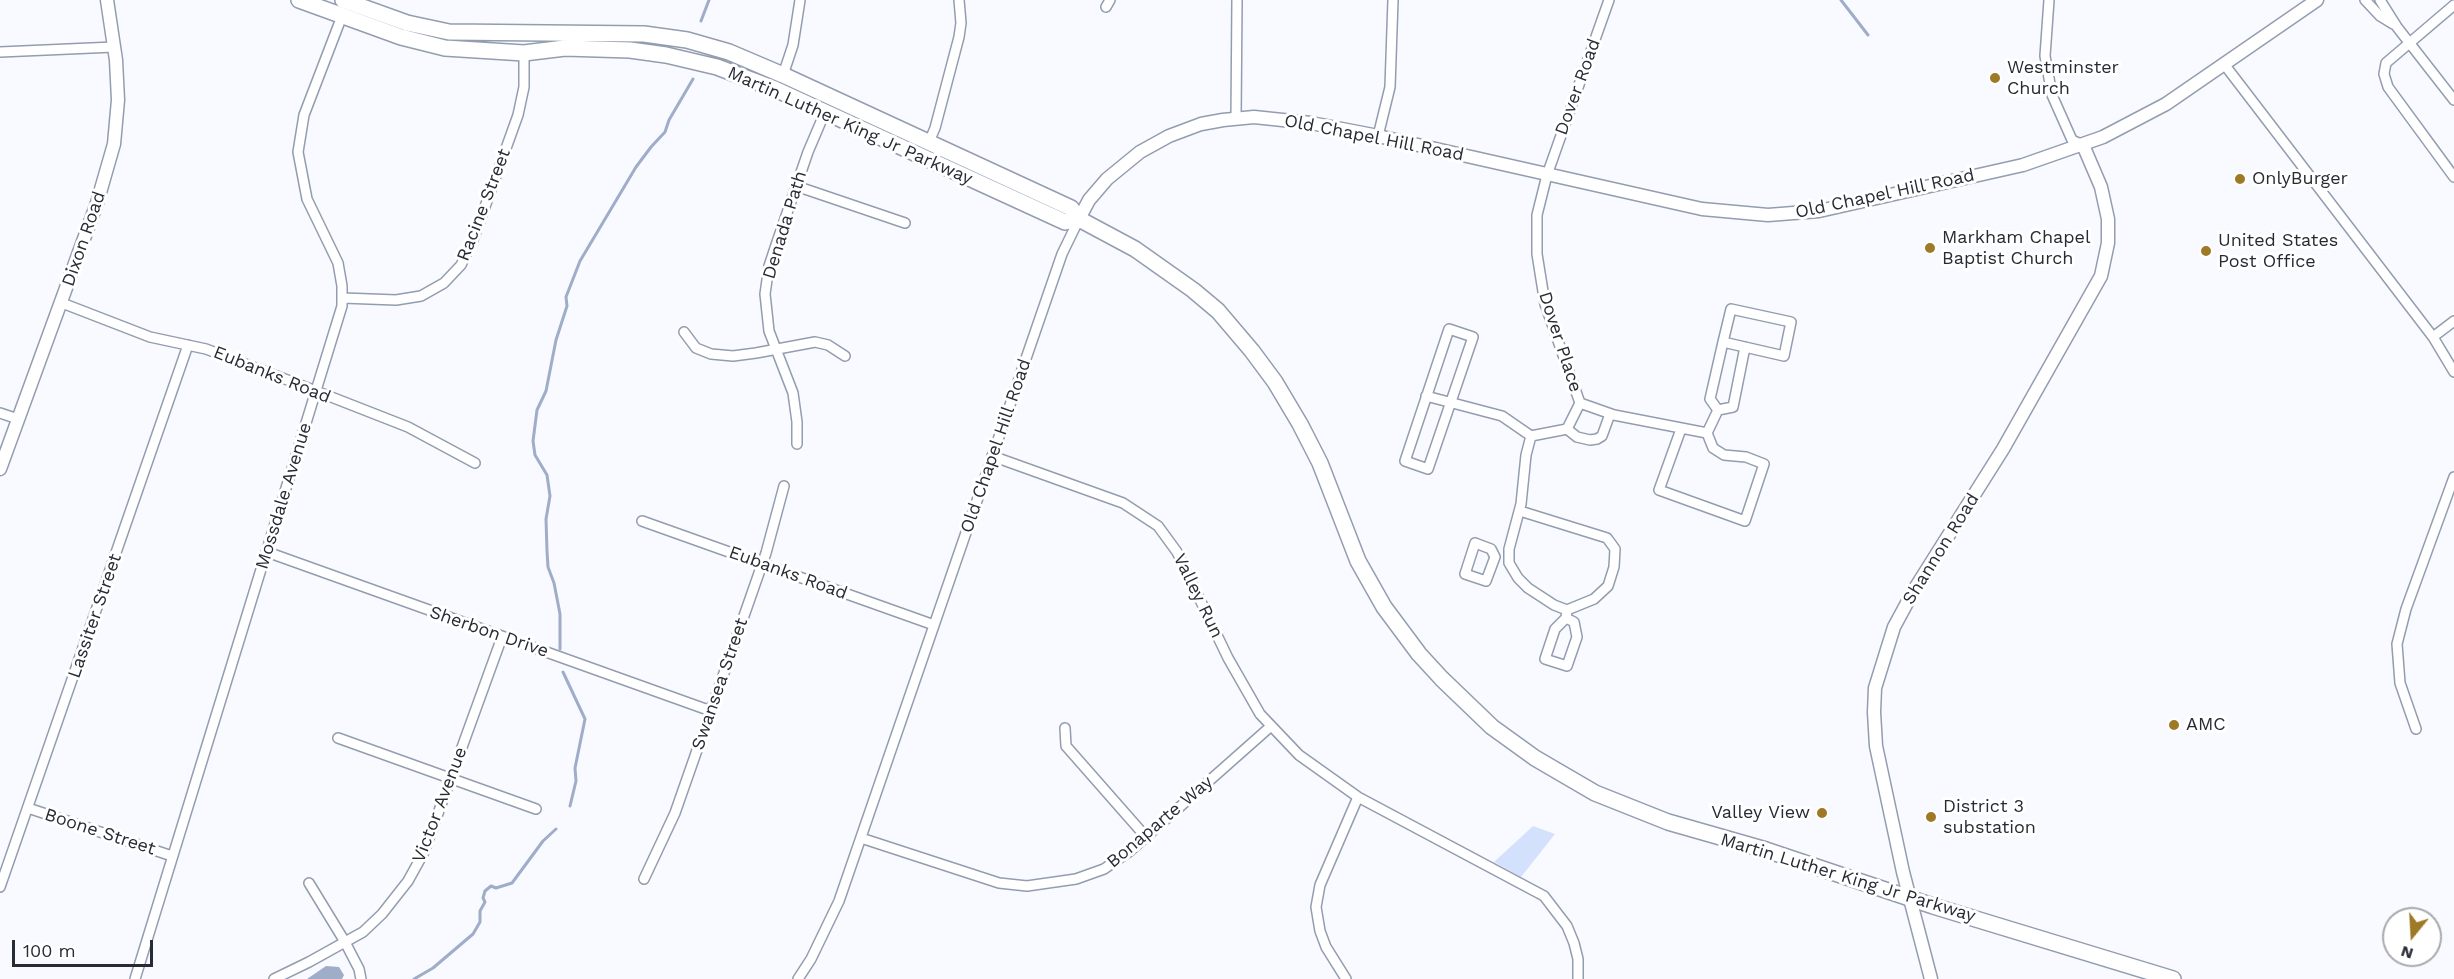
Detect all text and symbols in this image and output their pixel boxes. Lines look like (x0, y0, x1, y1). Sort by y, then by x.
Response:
street label: Dover Road (1551, 36, 1605, 138)
place label: Westminster Church (2007, 57, 2119, 100)
street label: Martin Luther King Jr Parkway (724, 62, 976, 190)
marker: Westminster Church (1988, 71, 2002, 85)
street label: Old Chapel Hill Road (1282, 110, 1466, 166)
street label: Racine Street (453, 146, 515, 264)
street label: Old Chapel Hill Road (1794, 164, 1976, 224)
street label: Denada Path (758, 168, 812, 282)
place label: OnlyBurger (2252, 168, 2348, 190)
marker: OnlyBurger (2233, 172, 2247, 186)
street label: Dixon Road (58, 189, 110, 289)
place label: Markham Chapel Baptist Church (1942, 227, 2090, 270)
place label: United States Post Office (2218, 230, 2338, 272)
marker: Markham Chapel Baptist Church (1923, 241, 1937, 255)
marker: United States Post Office (2199, 244, 2213, 258)
street label: Dover Place (1534, 289, 1586, 395)
street label: Eubanks Road (210, 342, 334, 408)
street label: Old Chapel Hill Road (956, 356, 1036, 536)
street label: Mossdale Avenue (251, 420, 317, 572)
street label: Shannon Road (1898, 489, 1984, 609)
street label: Eubanks Road (726, 542, 850, 604)
street label: Valley Run (1168, 550, 1228, 642)
street label: Lassiter Street (64, 551, 126, 681)
street label: Sherbon Drive (427, 602, 551, 662)
street label: Swansea Street (687, 615, 753, 753)
place label: AMC (2186, 714, 2226, 736)
marker: AMC (2167, 718, 2181, 732)
street label: Victor Avenue (408, 744, 472, 866)
street label: Bonaparte Way (1103, 771, 1217, 873)
place label: District 3 substation (1943, 796, 2036, 838)
place label: Valley View (1711, 802, 1810, 824)
street label: Boone Street (42, 804, 158, 860)
marker: Valley View (1815, 806, 1829, 820)
marker: District 3 substation (1924, 810, 1938, 824)
street label: Martin Luther King Jr Parkway (1718, 829, 1978, 927)
north arrow (2382, 907, 2442, 967)
scale bar (15, 928, 156, 966)
text: 100 m (23, 940, 76, 961)
text: N (2398, 942, 2415, 964)

